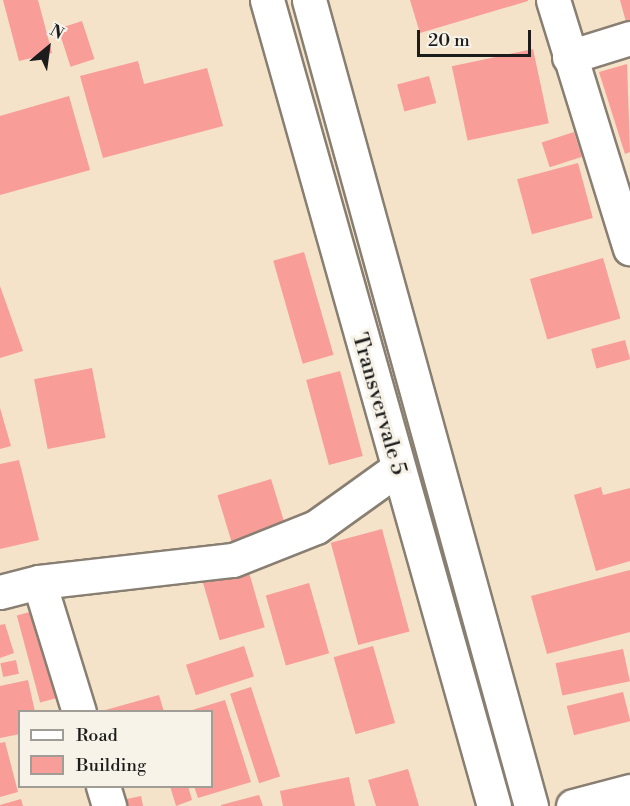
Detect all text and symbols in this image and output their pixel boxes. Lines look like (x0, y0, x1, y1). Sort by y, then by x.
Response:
north arrow (18, 18, 78, 78)
scale bar (420, 18, 534, 56)
text: N (46, 20, 67, 44)
text: 20 m (428, 29, 470, 52)
street label: Transvervale 5 (346, 330, 412, 478)
legend (18, 710, 213, 788)
text: Road (76, 724, 118, 747)
text: Building (76, 754, 146, 777)

